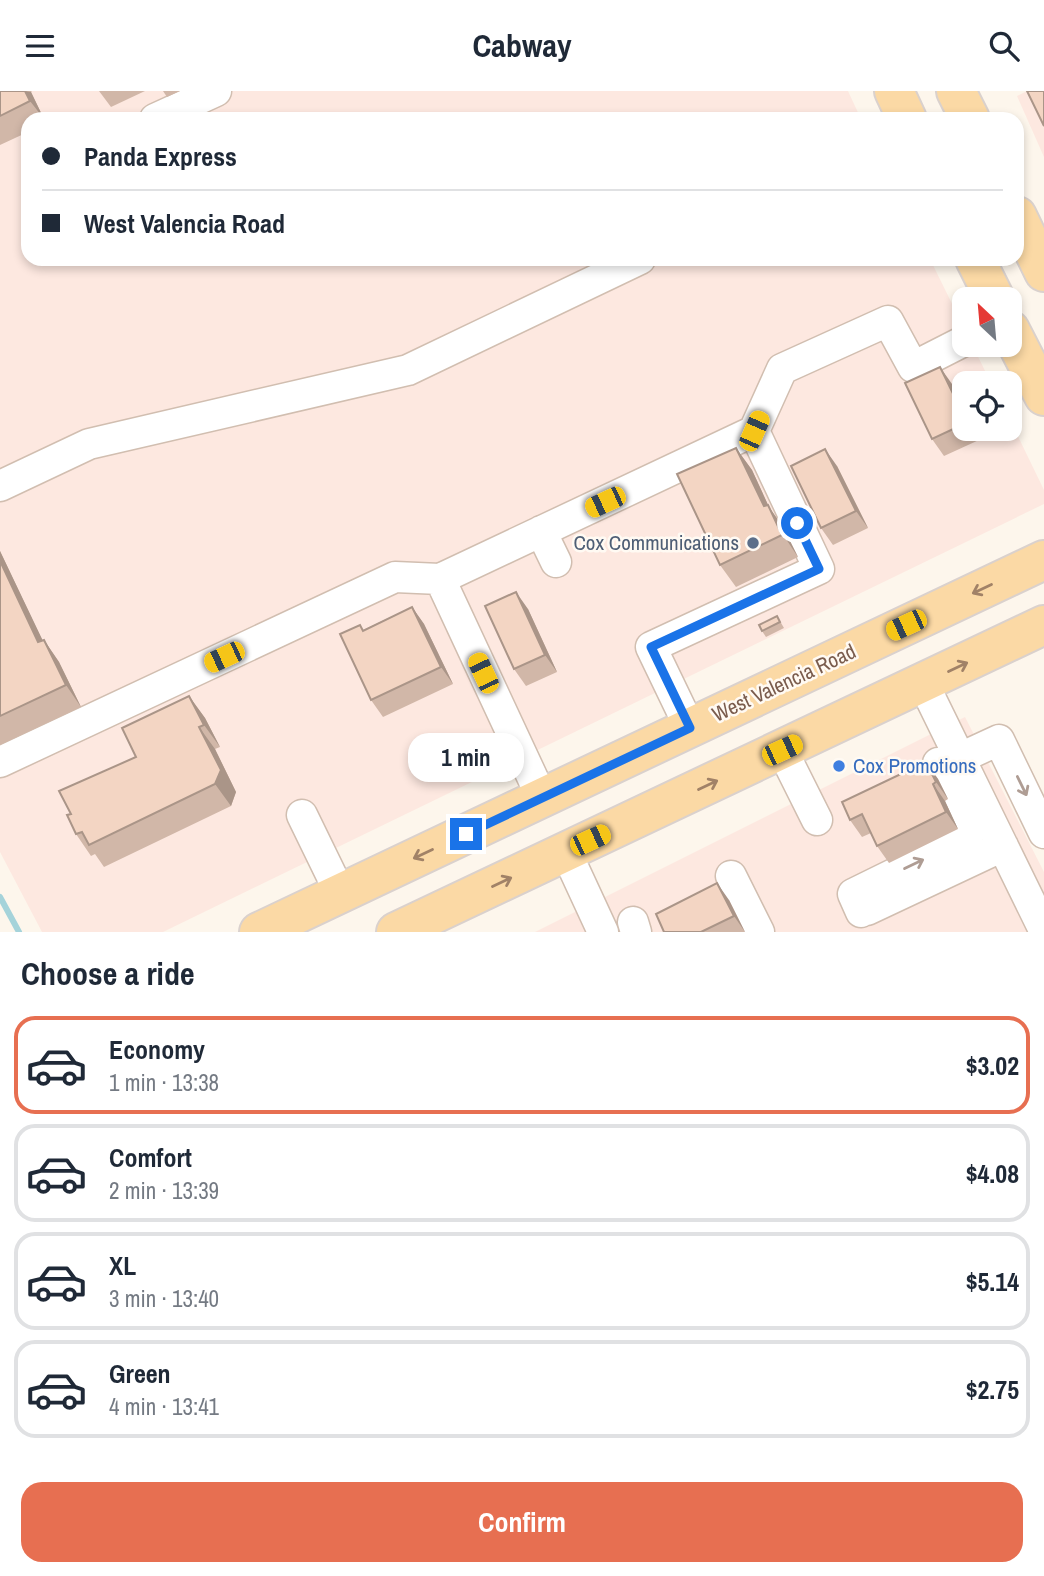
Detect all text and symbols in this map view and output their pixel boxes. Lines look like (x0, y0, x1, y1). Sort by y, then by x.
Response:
text: Cabway (472, 24, 572, 67)
icon: menu (21, 27, 59, 65)
icon: search (985, 27, 1023, 65)
text: Panda Express (84, 139, 237, 174)
text: West Valencia Road (84, 206, 285, 241)
north arrow (952, 287, 1022, 357)
map controls (952, 287, 1022, 441)
button: locate (952, 371, 1022, 441)
car (736, 408, 773, 454)
car (582, 484, 629, 520)
route start (781, 507, 813, 539)
place label: Cox Communications (573, 528, 739, 557)
marker: Cox Communications (745, 535, 761, 551)
one-way arrow (972, 583, 993, 596)
car (883, 607, 930, 643)
street label: West Valencia Road (707, 637, 860, 729)
car (201, 639, 248, 675)
car (465, 650, 502, 696)
one-way arrow (947, 659, 968, 673)
car (759, 732, 806, 768)
callout: 1 min (408, 733, 524, 781)
text: 1 min (441, 742, 491, 773)
place label: Cox Promotions (853, 751, 976, 780)
marker: Cox Promotions (831, 758, 847, 774)
one-way arrow (1015, 775, 1029, 796)
one-way arrow (697, 777, 718, 791)
route end (450, 818, 482, 850)
car (567, 822, 614, 858)
one-way arrow (413, 848, 434, 862)
one-way arrow (903, 857, 924, 870)
one-way arrow (491, 875, 512, 888)
text: Choose a ride (21, 952, 195, 995)
text: Economy (109, 1032, 205, 1067)
icon: car (25, 1034, 88, 1097)
text: $3.02 (966, 1048, 1019, 1083)
text: 1 min · 13:38 (109, 1067, 219, 1098)
text: Comfort (109, 1140, 192, 1175)
icon: car (25, 1142, 88, 1205)
text: $4.08 (966, 1156, 1019, 1191)
text: 2 min · 13:39 (109, 1175, 219, 1206)
text: XL (109, 1248, 136, 1283)
icon: car (25, 1250, 88, 1313)
text: $5.14 (966, 1264, 1019, 1299)
text: 3 min · 13:40 (109, 1283, 219, 1314)
text: Green (109, 1356, 171, 1391)
icon: car (25, 1358, 88, 1421)
text: $2.75 (966, 1372, 1019, 1407)
text: 4 min · 13:41 (109, 1391, 219, 1422)
button: Confirm (21, 1482, 1023, 1562)

